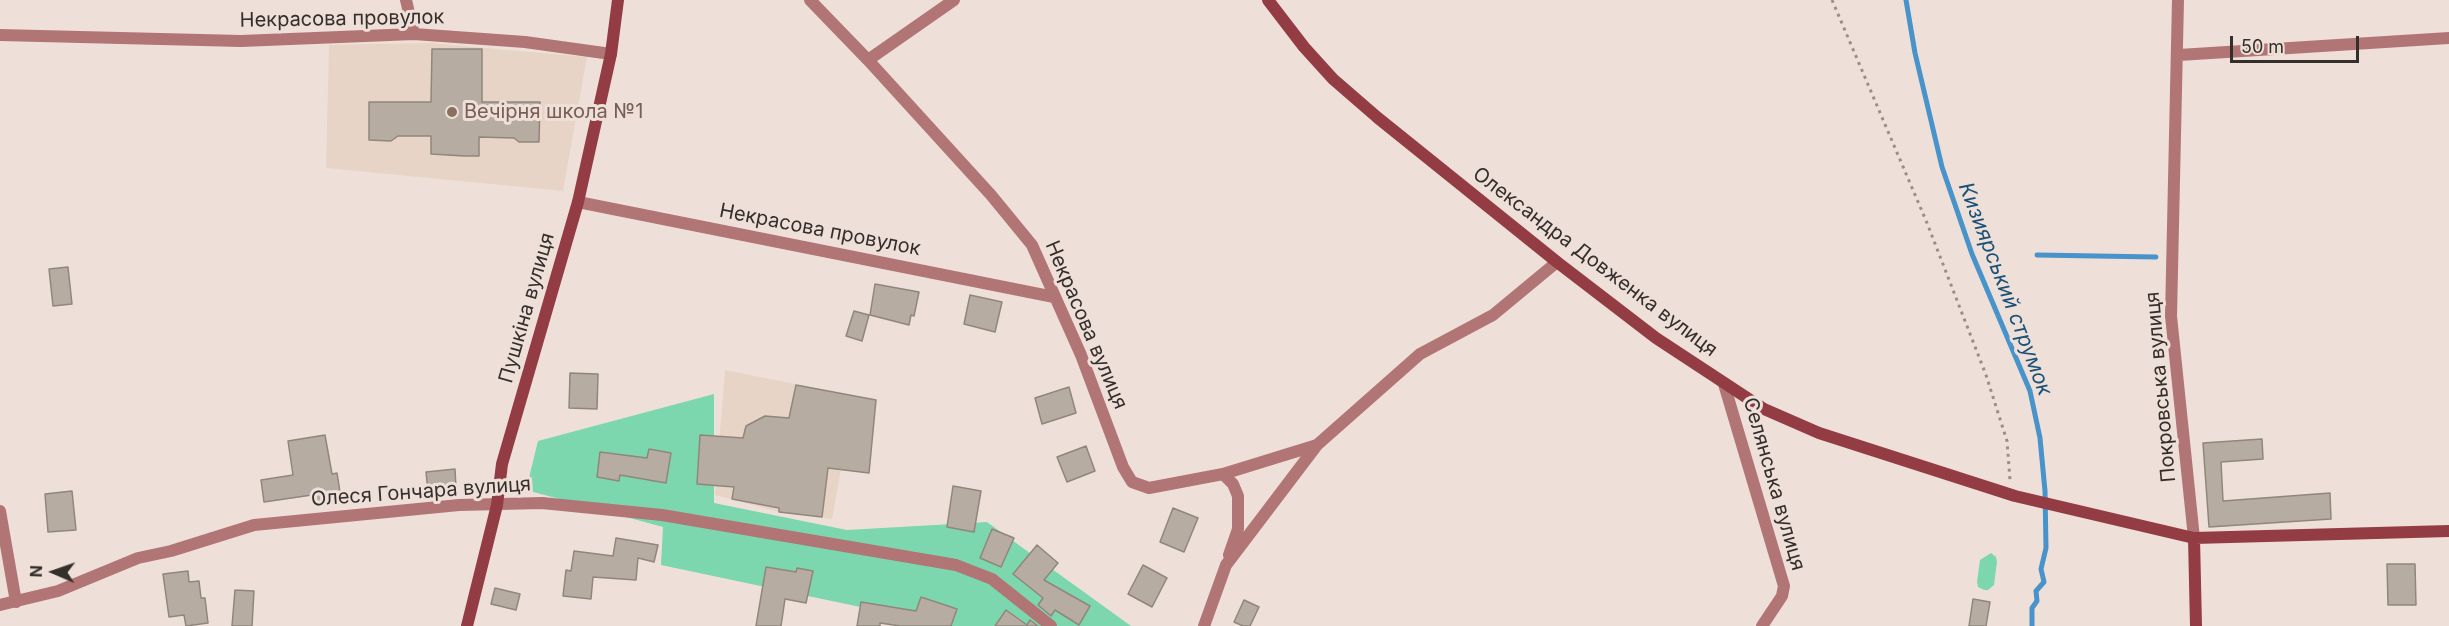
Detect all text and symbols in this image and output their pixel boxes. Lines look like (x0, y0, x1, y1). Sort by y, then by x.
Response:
street label: Некрасова провулок (240, 5, 444, 33)
scale bar (2233, 24, 2362, 62)
text: 50 m (2241, 36, 2284, 57)
place label: Вечірня школа №1 (464, 100, 643, 124)
marker: Вечірня школа №1 (445, 105, 459, 119)
street label: Олександра Довженка вулиця (1468, 162, 1722, 362)
water label: Кизиярський струмок (1953, 179, 2057, 399)
street label: Некрасова провулок (717, 199, 923, 261)
street label: Пушкіна вулиця (494, 230, 560, 386)
street label: Некрасова вулиця (1040, 237, 1132, 413)
street label: Покровська вулиця (2141, 291, 2181, 483)
street label: Селянська вулиця (1738, 395, 1810, 573)
street label: Олеся Гончара вулиця (310, 472, 532, 512)
north arrow (24, 542, 84, 602)
text: N (26, 565, 46, 578)

